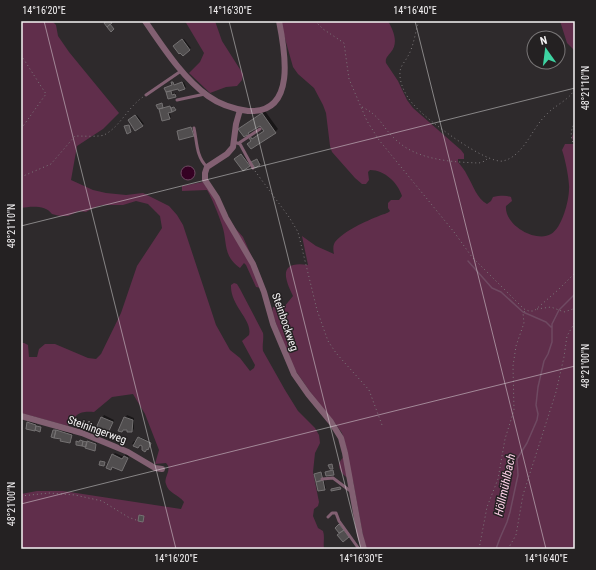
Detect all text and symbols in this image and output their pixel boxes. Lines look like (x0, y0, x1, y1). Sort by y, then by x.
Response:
text: 14°16'20"E (22, 5, 66, 16)
text: 14°16'30"E (208, 5, 252, 16)
text: 14°16'40"E (393, 5, 437, 16)
north arrow (526, 30, 566, 70)
text: N (539, 34, 549, 48)
text: 48°21'10"N (580, 66, 591, 110)
text: 48°21'10"N (6, 204, 17, 248)
street label: Steinbockweg (269, 291, 301, 353)
text: 48°21'00"N (580, 344, 591, 388)
street label: Steiningerweg (66, 413, 128, 447)
water label: Höllmühlbach (492, 452, 519, 517)
text: 48°21'00"N (6, 482, 17, 526)
text: 14°16'20"E (154, 553, 198, 564)
text: 14°16'30"E (339, 553, 383, 564)
text: 14°16'40"E (524, 553, 568, 564)

